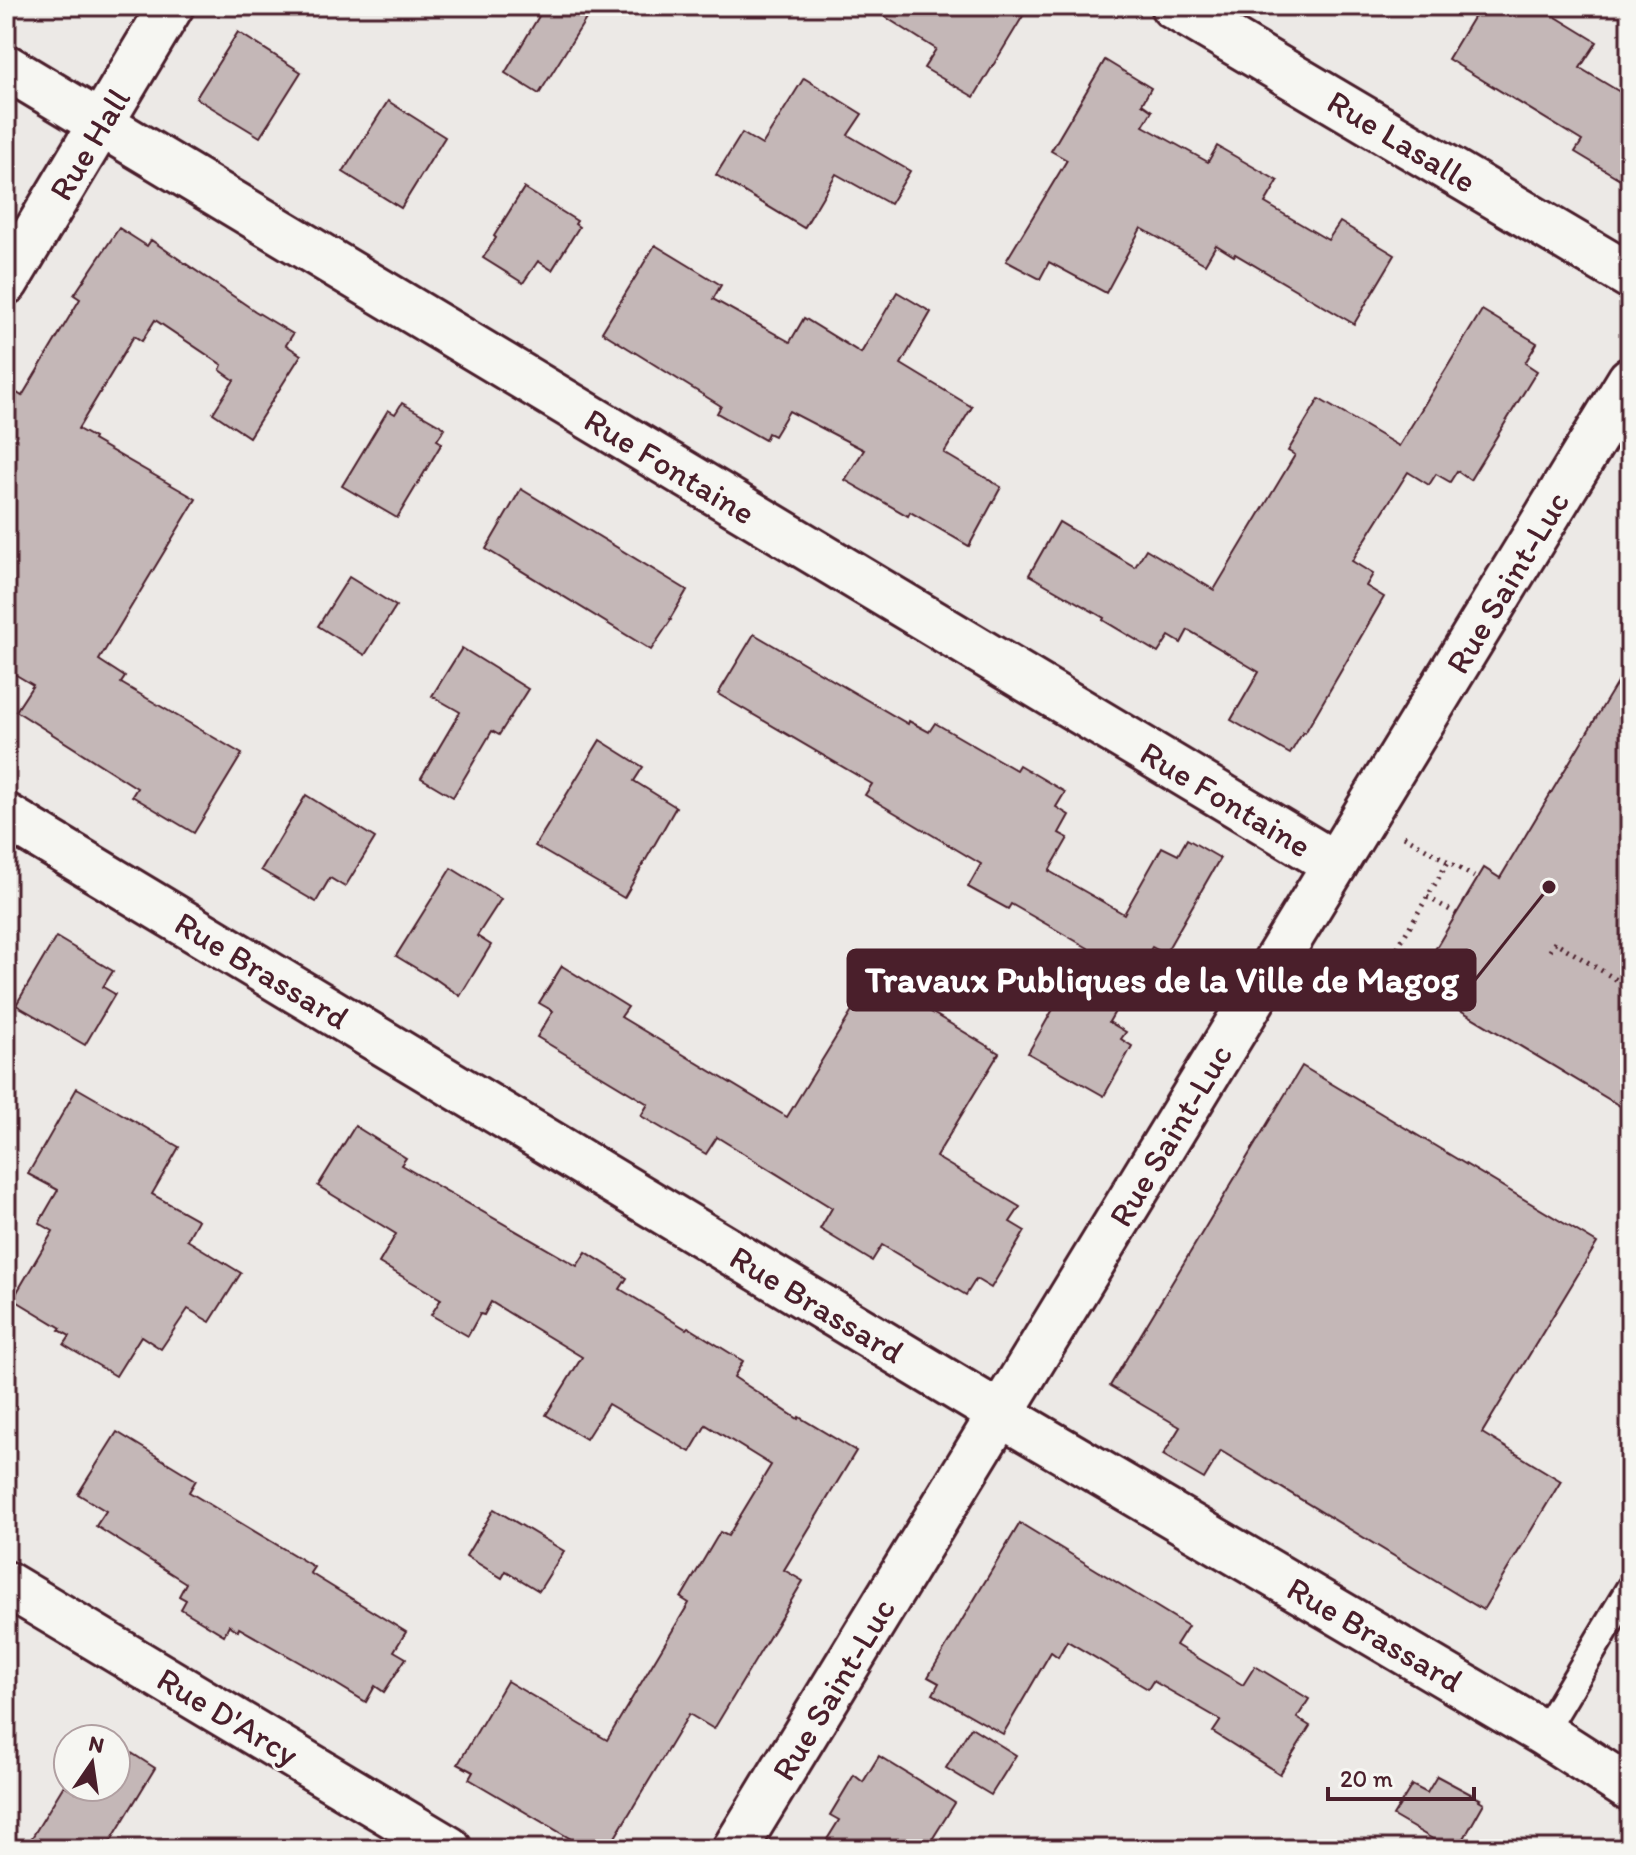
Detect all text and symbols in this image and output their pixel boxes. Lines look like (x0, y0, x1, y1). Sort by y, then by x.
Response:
street label: Rue Hall (40, 80, 139, 208)
street label: Rue Lasalle (1320, 81, 1484, 202)
street label: Rue Fontaine (577, 399, 763, 533)
street label: Rue Saint-Luc (1437, 483, 1578, 681)
street label: Rue Fontaine (1133, 732, 1319, 866)
street label: Rue Brassard (167, 902, 356, 1038)
callout: Travaux Publiques de la Ville de Magog (848, 950, 1475, 1010)
text: Travaux Publiques de la Ville de Magog (864, 958, 1460, 1001)
street label: Rue Saint-Luc (1100, 1036, 1241, 1234)
street label: Rue Brassard (722, 1236, 911, 1372)
street label: Rue Brassard (1280, 1568, 1470, 1701)
street label: Rue Saint-Luc (763, 1590, 904, 1788)
street label: Rue D'Arcy (150, 1658, 306, 1775)
north arrow (52, 1723, 132, 1803)
text: N (86, 1729, 107, 1759)
scale bar (1328, 1751, 1474, 1801)
text: 20 m (1340, 1764, 1393, 1793)

